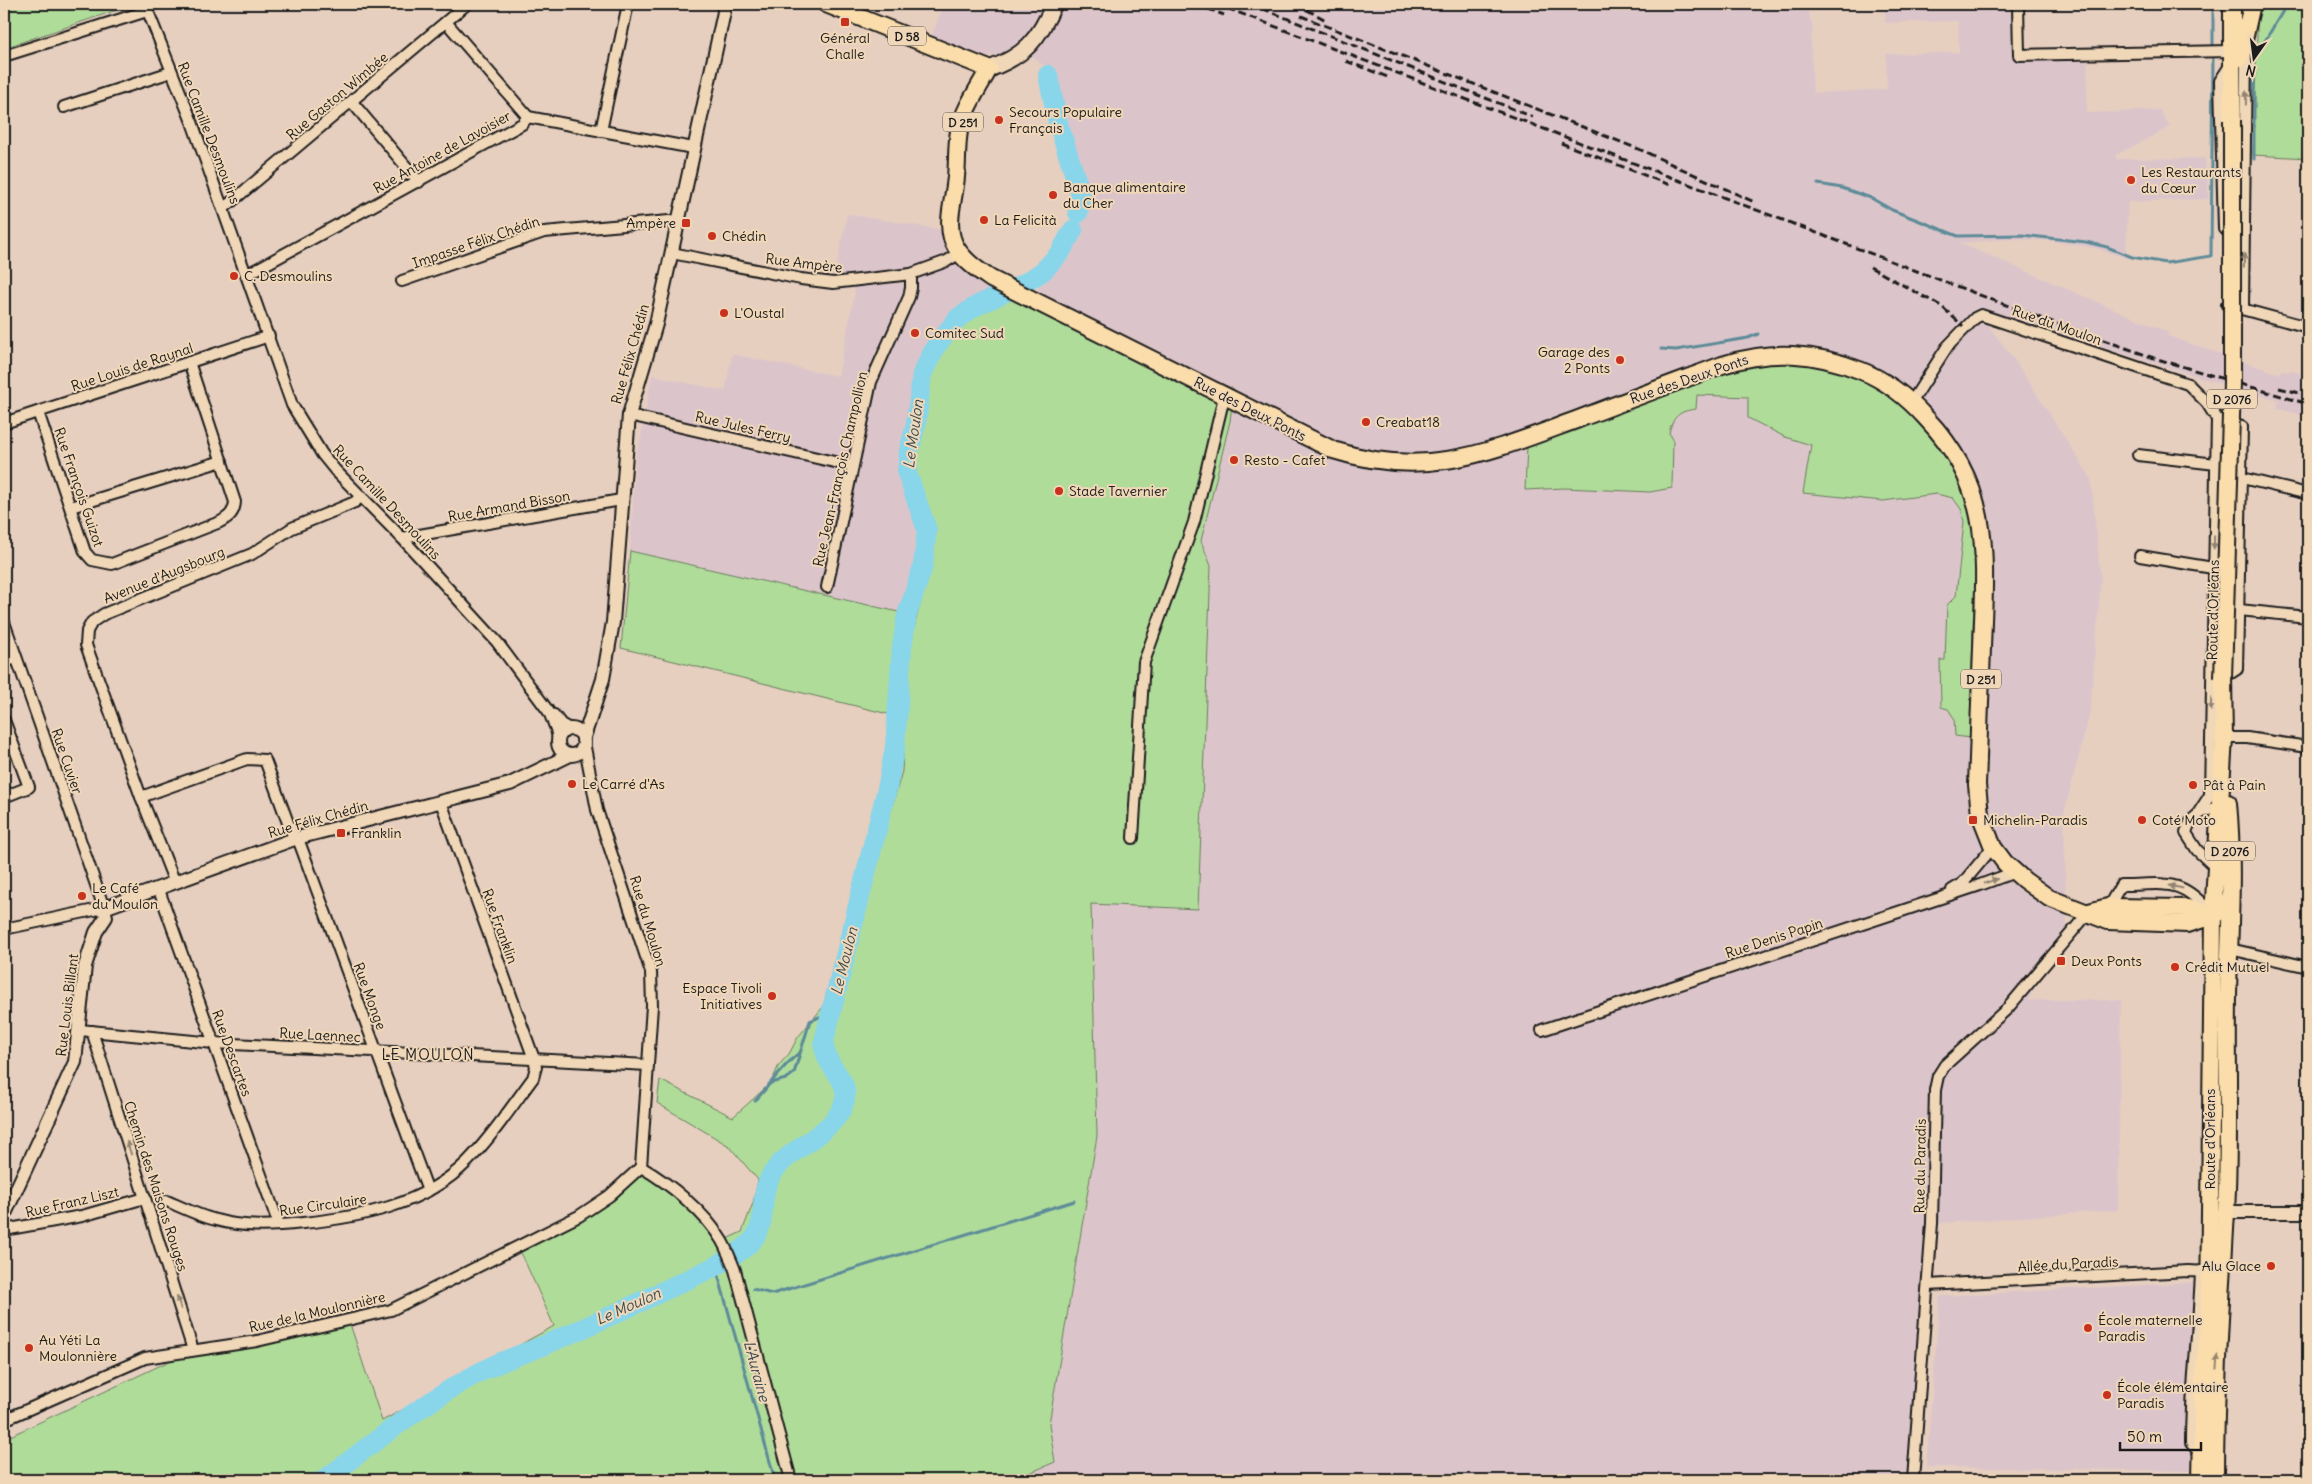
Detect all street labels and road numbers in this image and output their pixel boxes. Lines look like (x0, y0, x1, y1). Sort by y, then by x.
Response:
road number: D 58 (888, 27, 926, 46)
street label: Rue Gaston Wimbée (282, 48, 392, 144)
street label: Rue Camille Desmoulins (174, 60, 244, 206)
street label: Rue Antoine de Lavoisier (370, 107, 514, 197)
road number: D 251 (943, 112, 983, 132)
street label: Impasse Félix Chédin (410, 212, 542, 272)
street label: Rue Ampère (764, 249, 844, 277)
street label: Rue du Moulon (2010, 301, 2104, 349)
street label: Rue Félix Chédin (607, 302, 653, 406)
street label: Rue Louis de Raynal (69, 339, 195, 395)
street label: Rue des Deux Ponts (1627, 350, 1751, 408)
street label: Rue Jean-François Champollion (809, 370, 871, 568)
street label: Rue des Deux Ponts (1191, 373, 1309, 445)
road number: D 2076 (2207, 389, 2257, 408)
street label: Rue Jules Ferry (693, 407, 793, 447)
street label: Rue François Guizot (50, 425, 108, 549)
street label: Rue Camille Desmoulins (329, 441, 445, 563)
street label: Rue Armand Bisson (447, 486, 571, 526)
street label: Avenue d'Augsbourg (101, 542, 227, 608)
street label: Route d'Orléans (2203, 559, 2223, 661)
road number: D 251 (1961, 670, 2001, 689)
street label: Rue Cuvier (47, 726, 87, 796)
street label: Rue Félix Chédin (266, 796, 370, 842)
road number: D 2076 (2205, 841, 2255, 860)
street label: Rue du Moulon (626, 873, 670, 969)
street label: Rue Franklin (478, 886, 522, 966)
street label: Rue Denis Papin (1723, 914, 1825, 962)
street label: Rue Louis Billant (52, 952, 82, 1057)
street label: Rue Monge (350, 960, 390, 1032)
street label: Rue Descartes (208, 1007, 256, 1099)
street label: Rue Laennec (279, 1024, 361, 1046)
street label: Route d'Orléans (2201, 1089, 2219, 1189)
street label: Chemin des Maisons Rouges (120, 1099, 192, 1273)
street label: Rue du Paradis (1910, 1118, 1930, 1214)
street label: Rue Franz Liszt (24, 1182, 121, 1221)
street label: Rue Circulaire (278, 1190, 368, 1220)
street label: Allée du Paradis (2017, 1252, 2119, 1276)
street label: Rue de la Moulonnière (247, 1288, 387, 1336)

